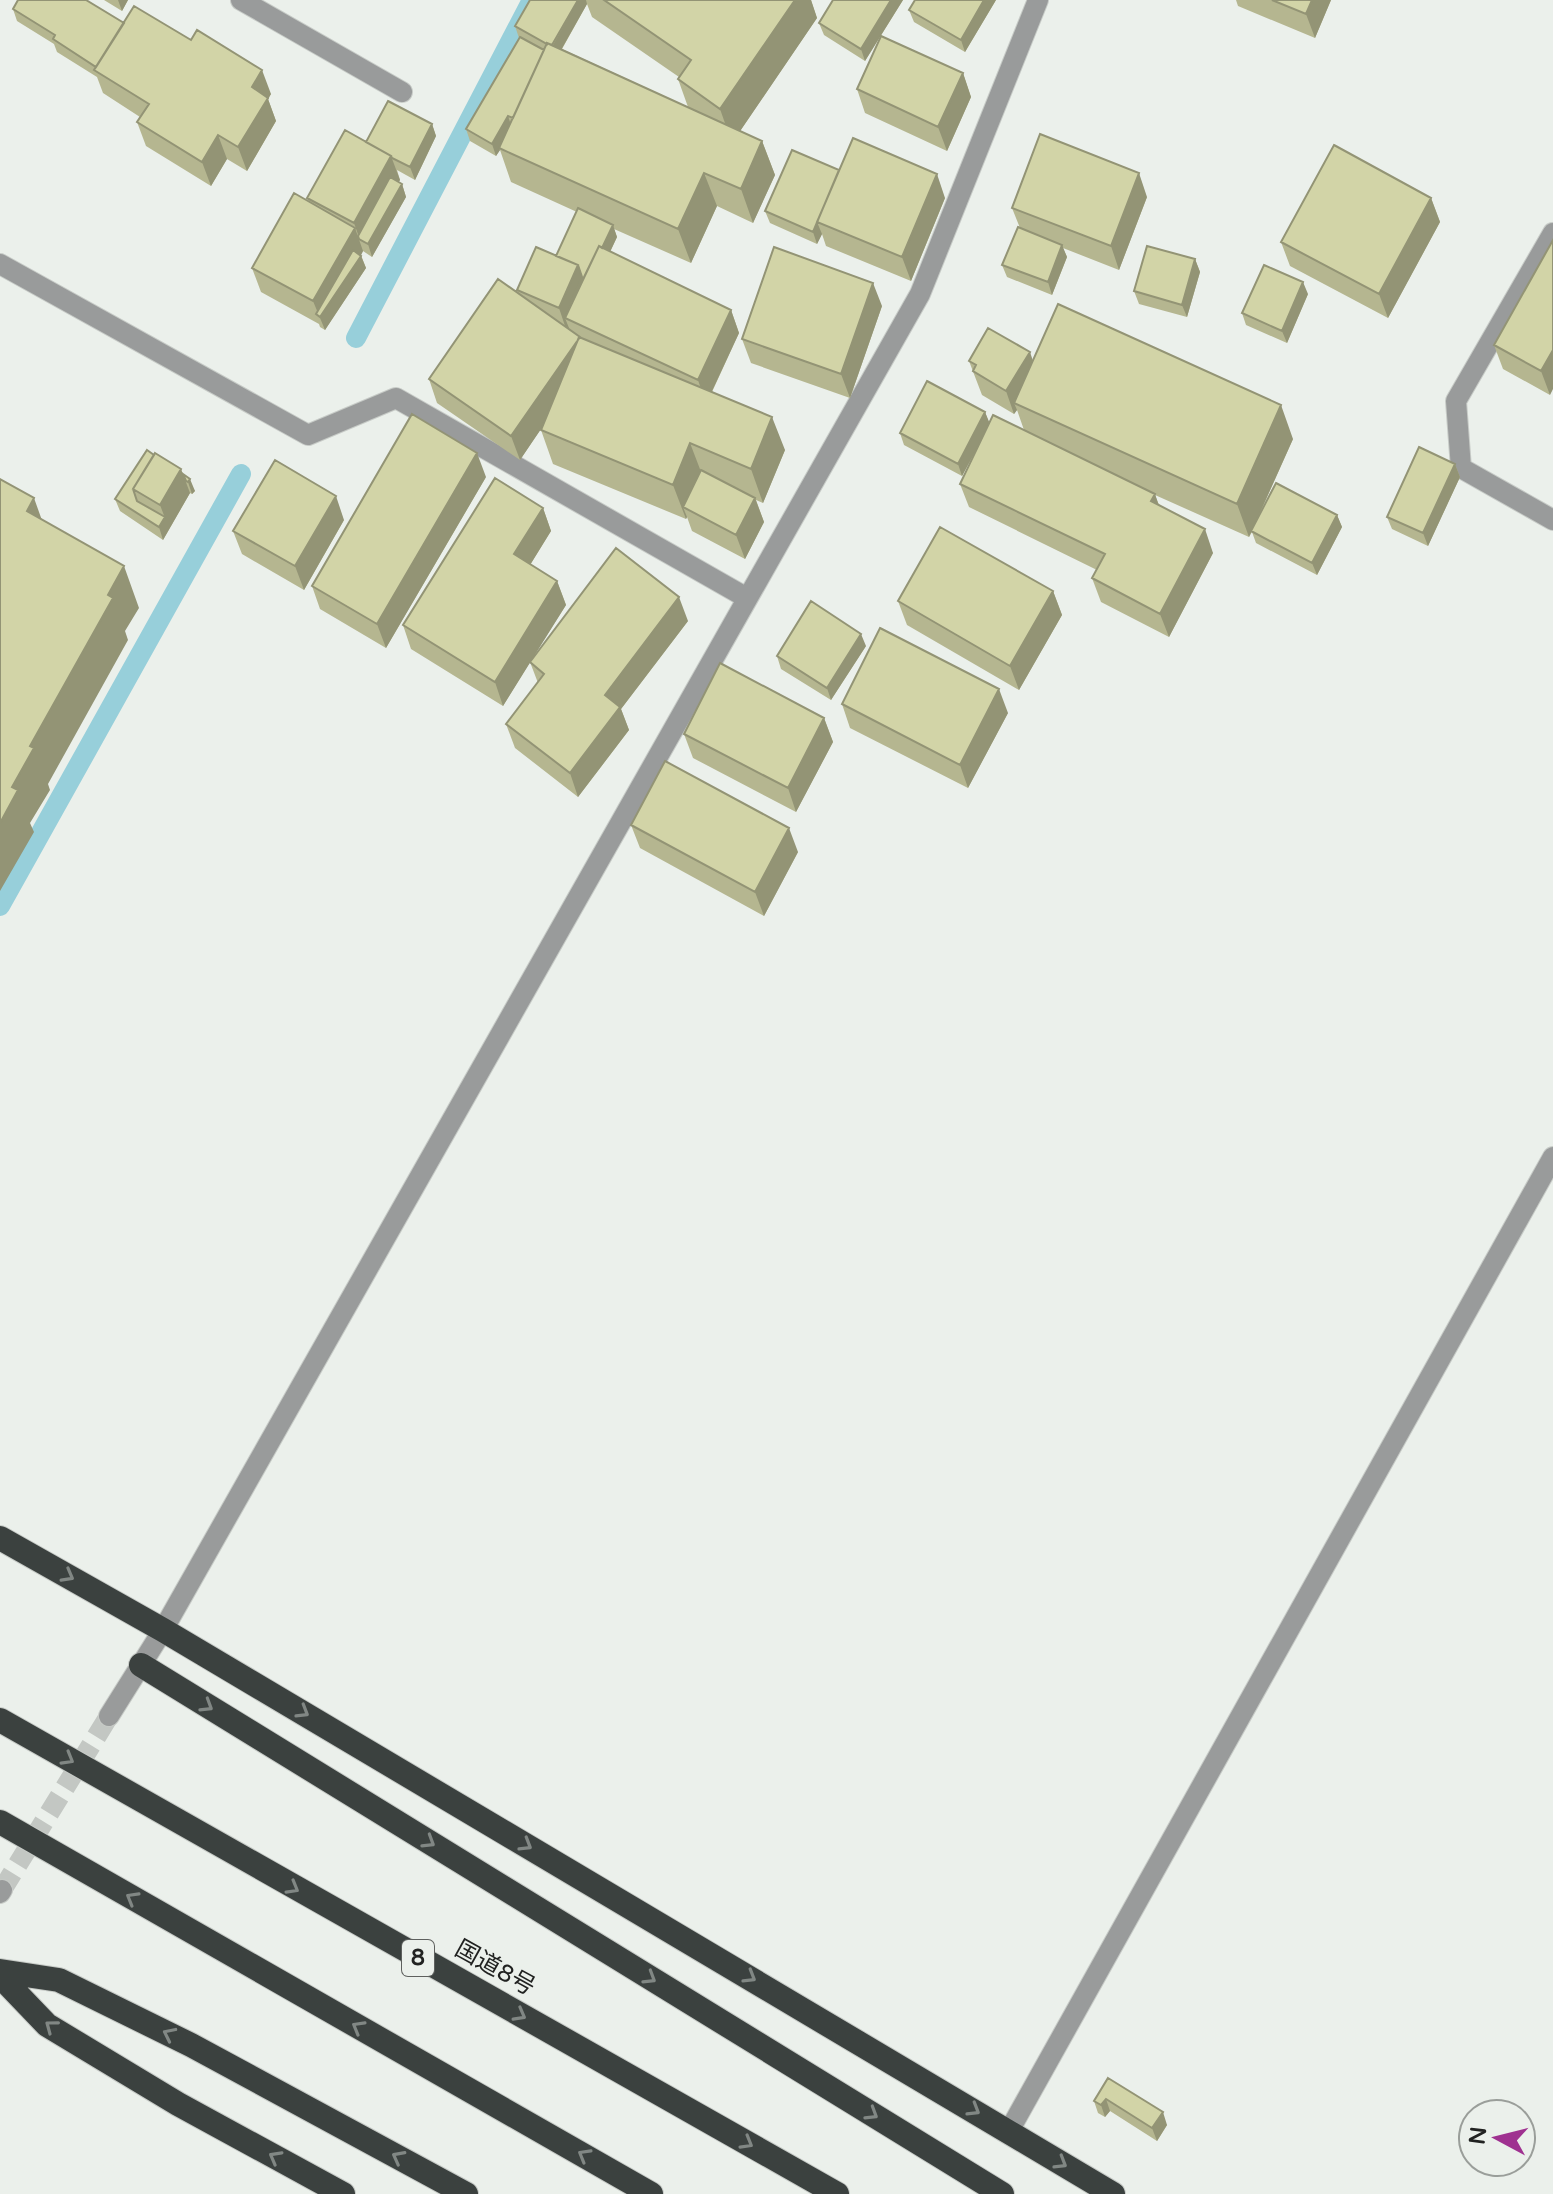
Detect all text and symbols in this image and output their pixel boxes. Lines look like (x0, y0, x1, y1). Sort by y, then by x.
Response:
one-way arrow (59, 1566, 74, 1582)
one-way arrow (198, 1697, 213, 1712)
one-way arrow (294, 1702, 309, 1718)
one-way arrow (59, 1749, 74, 1765)
one-way arrow (420, 1833, 435, 1848)
one-way arrow (517, 1835, 532, 1851)
one-way arrow (285, 1878, 299, 1894)
one-way arrow (126, 1892, 141, 1908)
street label: 国道8号 (450, 1934, 540, 2002)
road number: 8 (402, 1940, 434, 1976)
one-way arrow (741, 1968, 756, 1983)
one-way arrow (641, 1969, 656, 1984)
one-way arrow (512, 2005, 526, 2021)
one-way arrow (45, 2021, 60, 2035)
one-way arrow (352, 2021, 366, 2036)
one-way arrow (162, 2028, 177, 2044)
north arrow (1457, 2098, 1537, 2178)
one-way arrow (965, 2100, 979, 2116)
one-way arrow (863, 2105, 878, 2120)
text: N (1464, 2125, 1492, 2146)
one-way arrow (738, 2133, 753, 2149)
one-way arrow (578, 2149, 593, 2165)
one-way arrow (269, 2151, 283, 2166)
one-way arrow (392, 2151, 406, 2167)
one-way arrow (1052, 2153, 1067, 2168)

